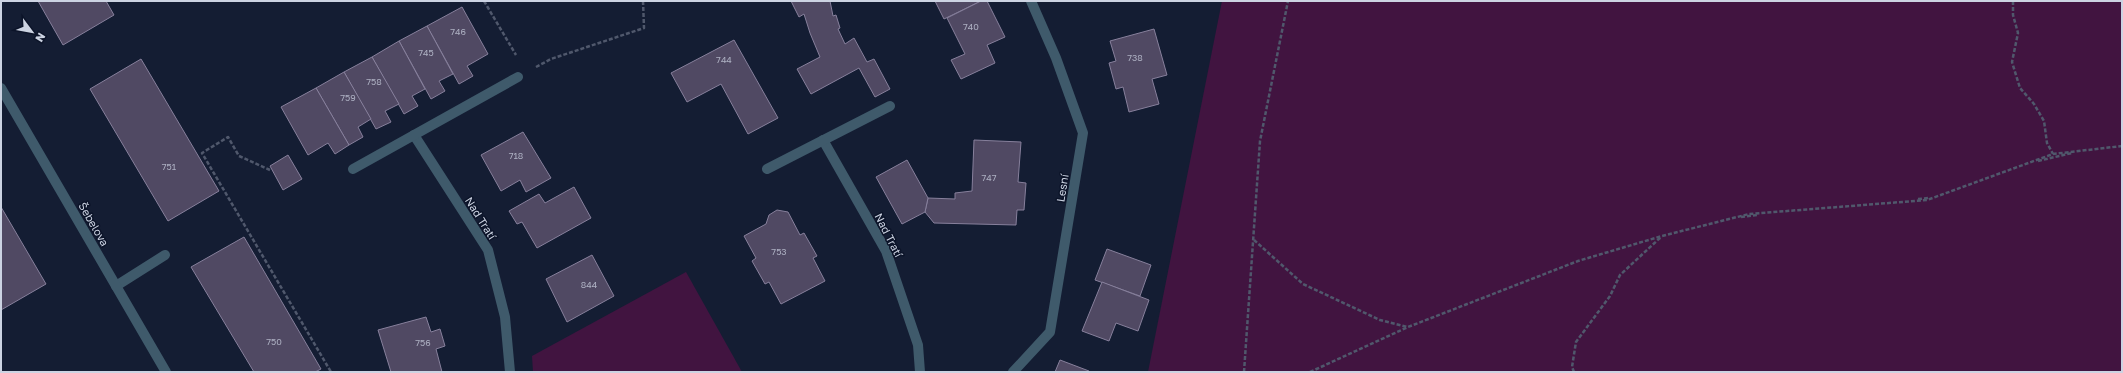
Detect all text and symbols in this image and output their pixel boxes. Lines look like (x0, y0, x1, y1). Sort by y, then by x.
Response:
north arrow (12, 12, 52, 52)
house number: 740 (963, 21, 979, 32)
house number: 746 (450, 26, 466, 37)
text: N (33, 31, 49, 45)
house number: 745 (418, 47, 434, 58)
house number: 738 (1127, 52, 1143, 63)
house number: 744 (716, 54, 732, 65)
house number: 758 (366, 76, 382, 87)
house number: 759 (340, 92, 356, 103)
house number: 718 (509, 150, 523, 161)
house number: 751 (162, 161, 177, 172)
house number: 747 (981, 172, 997, 183)
street label: Lesní (1053, 172, 1071, 203)
street label: Nad Tratí (463, 194, 500, 242)
street label: Šebelova (76, 200, 112, 248)
street label: Nad Tratí (872, 211, 906, 260)
house number: 753 (771, 246, 787, 257)
house number: 844 (581, 279, 598, 290)
house number: 750 (266, 336, 282, 347)
house number: 756 (415, 337, 431, 348)

